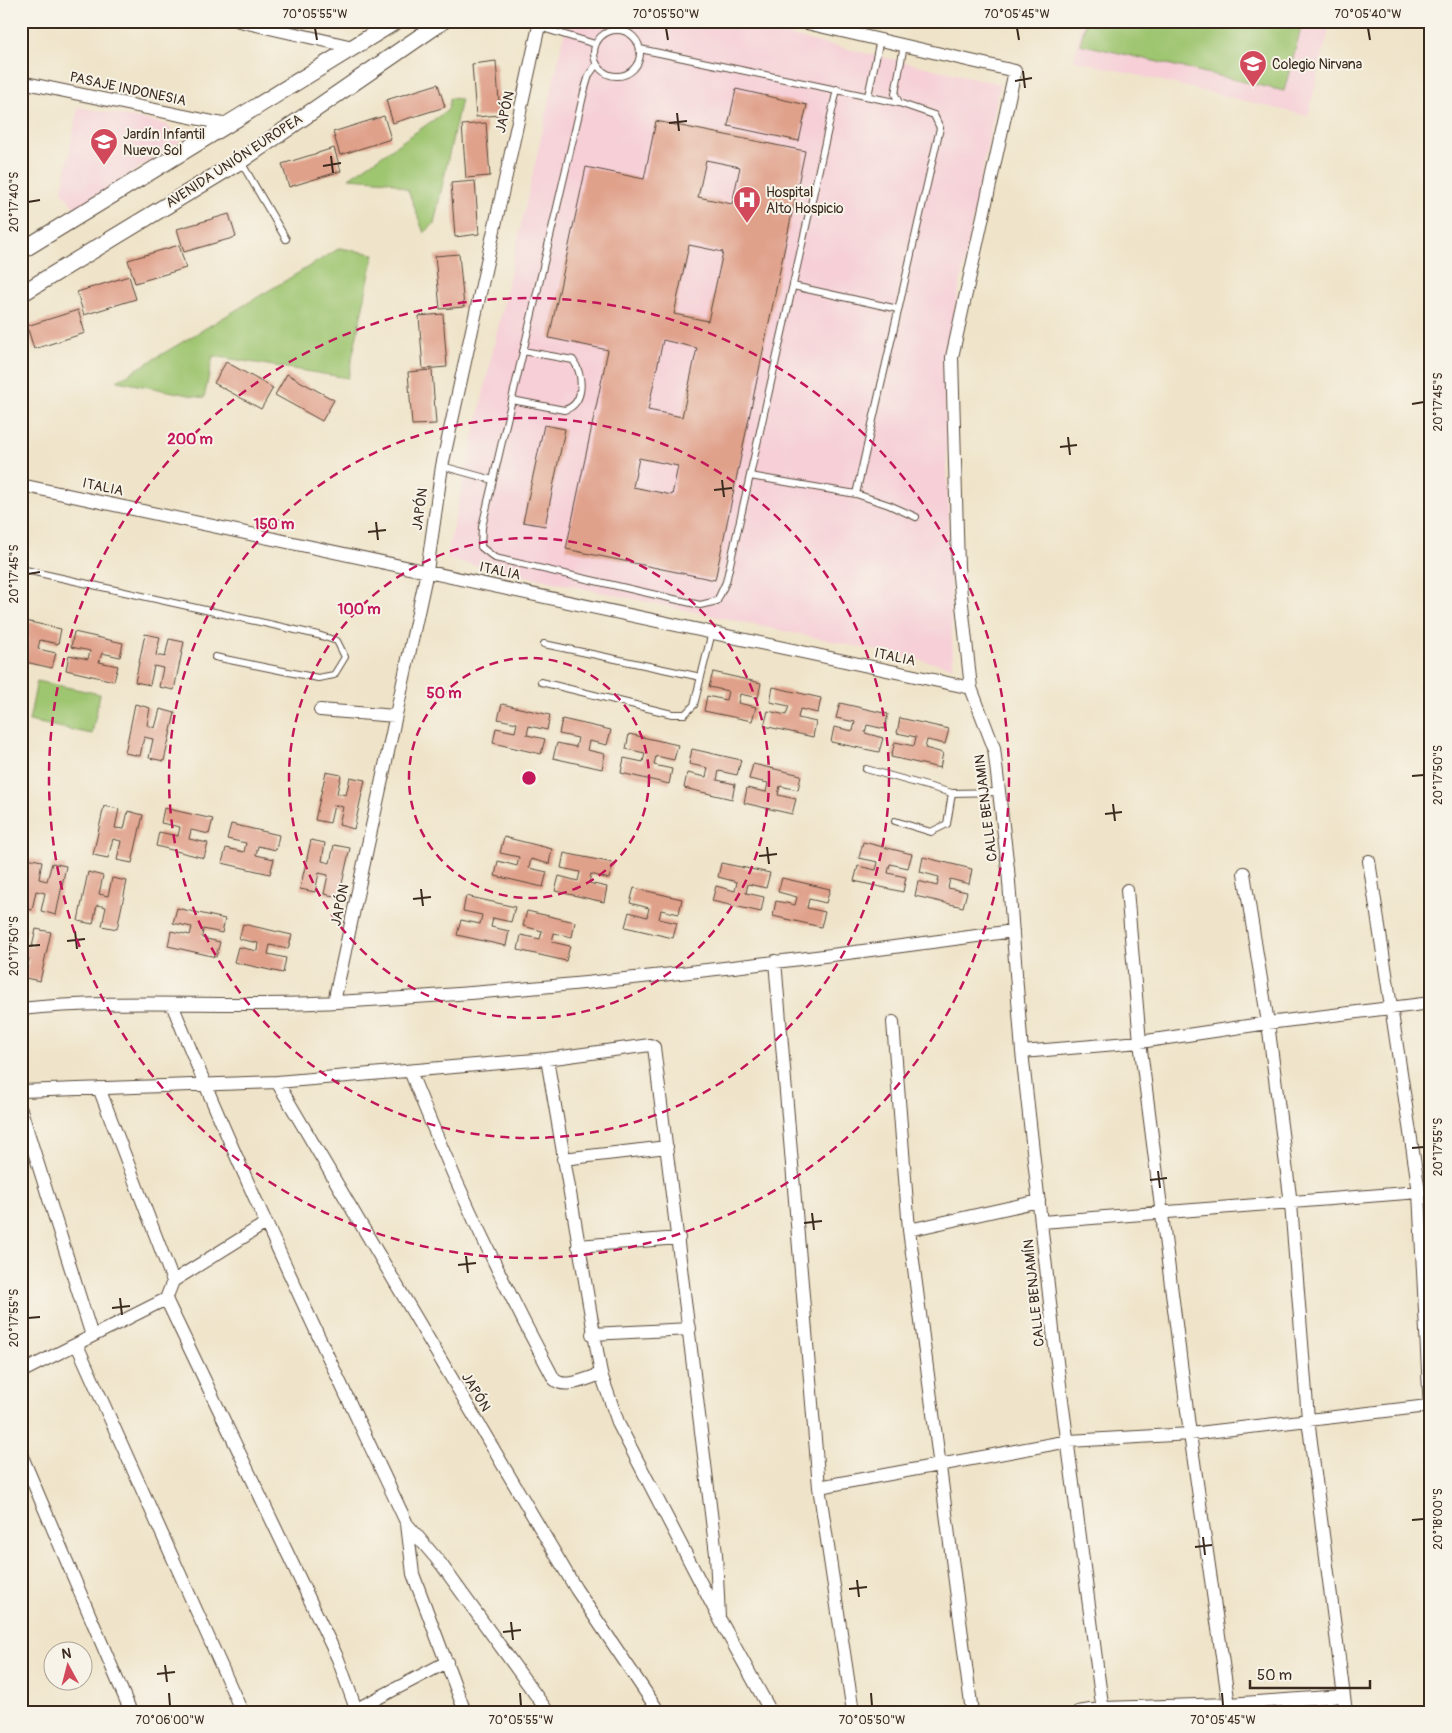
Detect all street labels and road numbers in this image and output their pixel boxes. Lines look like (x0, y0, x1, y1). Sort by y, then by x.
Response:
street label: PASAJE INDONESIA (68, 68, 188, 110)
street label: JAPÓN (491, 89, 518, 135)
street label: AVENIDA UNIÓN EUROPEA (162, 110, 306, 212)
street label: ITALIA (81, 474, 125, 500)
street label: JAPÓN (408, 487, 431, 531)
street label: ITALIA (478, 558, 522, 584)
street label: ITALIA (873, 644, 917, 670)
street label: CALLE BENJAMIN (971, 753, 1001, 863)
street label: JAPÓN (326, 882, 353, 928)
street label: CALLE BENJAMÍN (1019, 1238, 1048, 1348)
street label: JAPÓN (458, 1369, 495, 1415)

